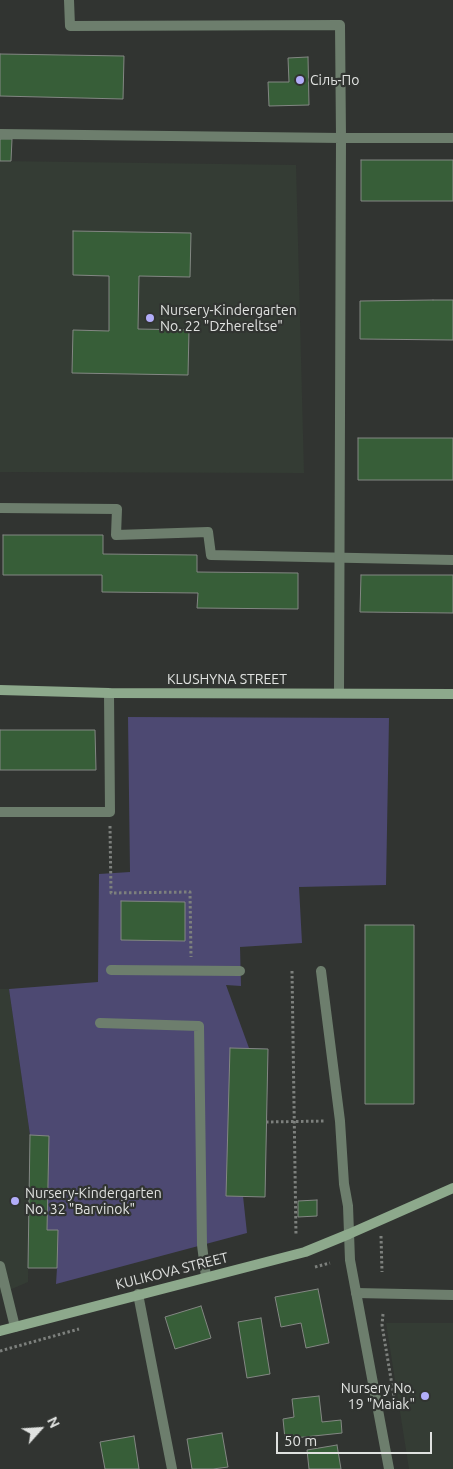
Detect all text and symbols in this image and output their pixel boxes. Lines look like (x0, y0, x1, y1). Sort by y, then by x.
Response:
place label: Сіль-По (310, 72, 359, 88)
marker: Сіль-По (294, 74, 306, 86)
place label: Nursery-Kindergarten No. 22 "Dzhereltse" (160, 302, 297, 334)
marker: Nursery-Kindergarten No. 22 "Dzhereltse" (144, 312, 156, 324)
street label: KLUSHYNA STREET (167, 671, 287, 687)
place label: Nursery-Kindergarten No. 32 "Barvinok" (25, 1185, 162, 1218)
marker: Nursery-Kindergarten No. 32 "Barvinok" (9, 1195, 21, 1207)
street label: KULIKOVA STREET (114, 1249, 230, 1293)
place label: Nursery No. 19 "Maiak" (341, 1380, 415, 1412)
marker: Nursery No. 19 "Maiak" (419, 1390, 431, 1402)
north arrow (15, 1404, 65, 1454)
text: N (44, 1414, 63, 1431)
scale bar (278, 1422, 434, 1454)
text: 50 m (284, 1432, 317, 1449)

